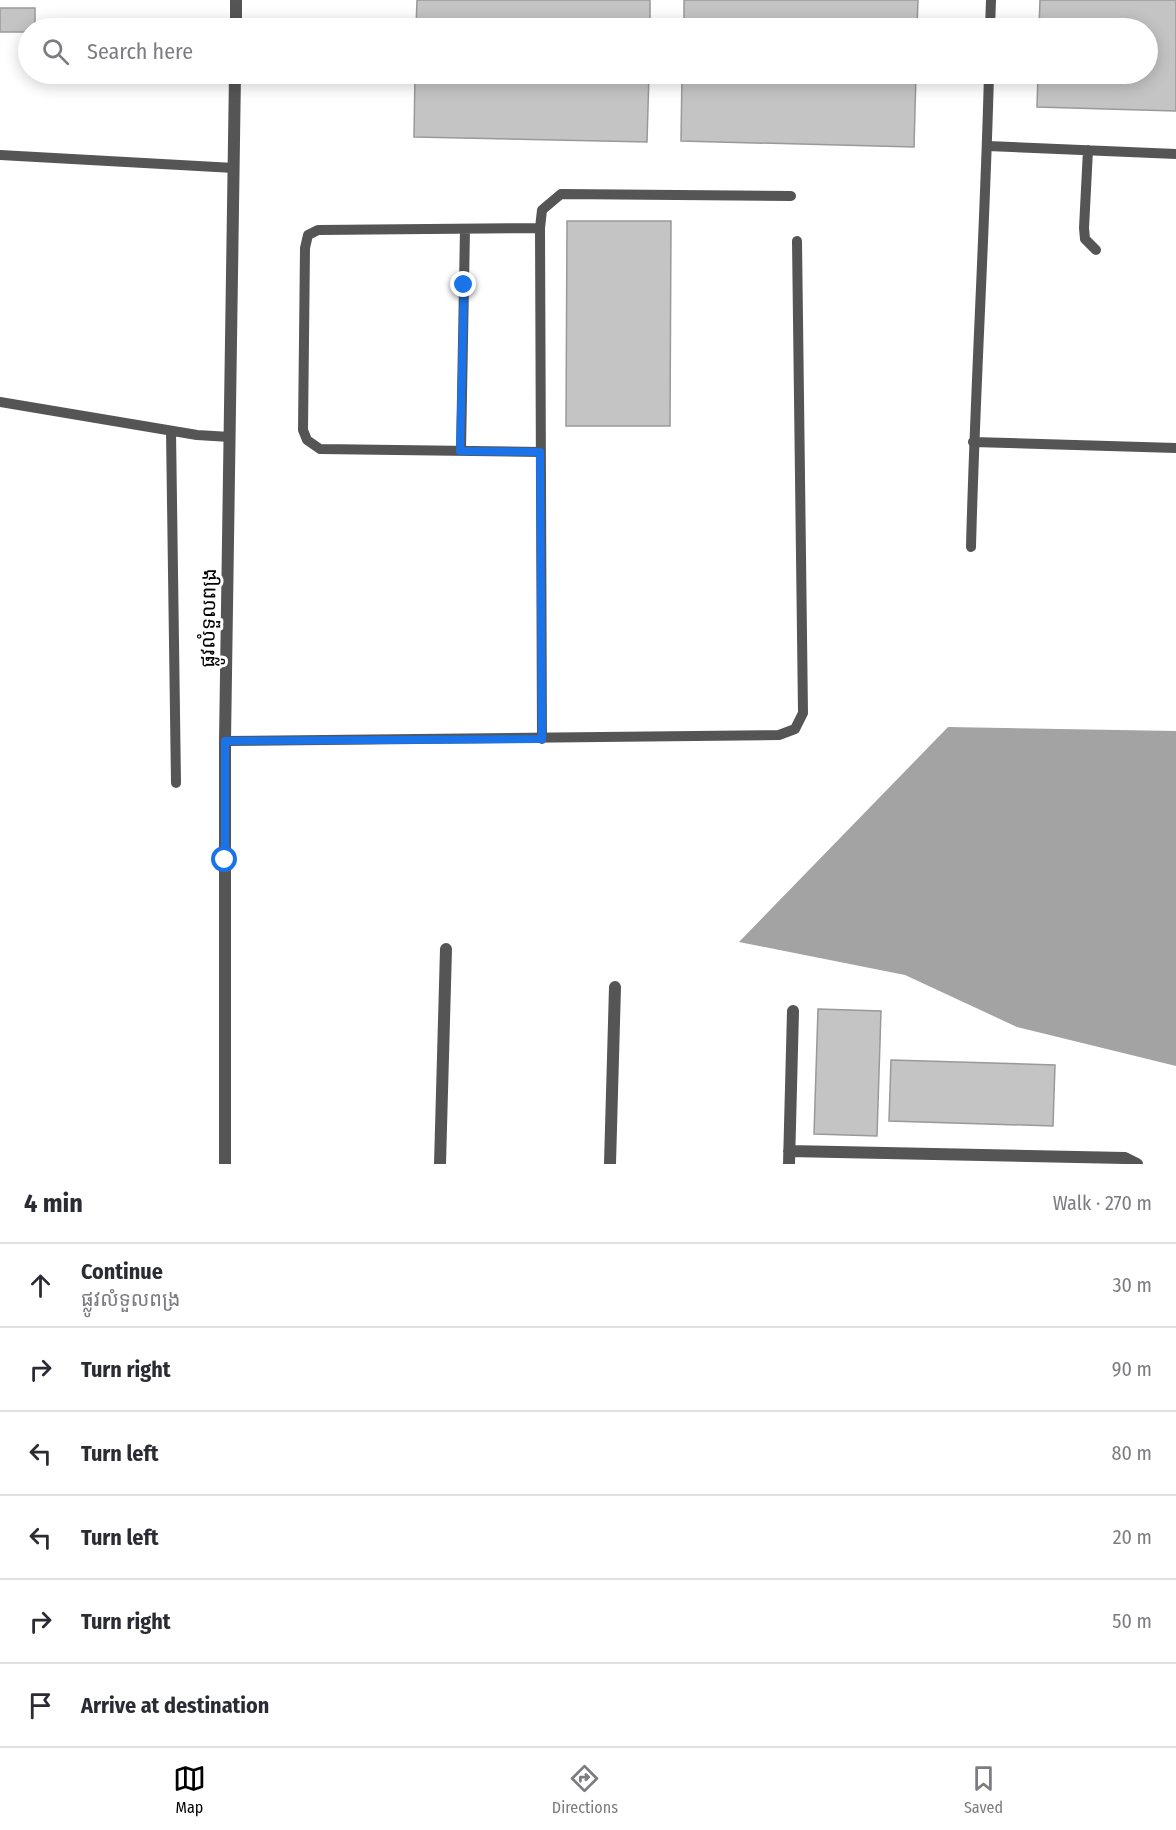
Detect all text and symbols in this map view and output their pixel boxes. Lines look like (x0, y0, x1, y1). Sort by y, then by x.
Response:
search box (18, 18, 1158, 84)
icon: search (39, 35, 72, 68)
text: Search here (87, 38, 193, 65)
route end (450, 271, 476, 297)
street label: ផ្លូវលំទួលពង្រ (195, 568, 228, 668)
route start (211, 846, 237, 872)
text: 4 min (24, 1188, 83, 1219)
text: Walk · 270 m (1053, 1191, 1152, 1215)
text: Continue (81, 1258, 163, 1285)
icon: ahead (24, 1269, 57, 1302)
text: 30 m (1112, 1273, 1152, 1297)
text: ផ្លូវលំទួលពង្រ (81, 1287, 180, 1311)
icon: right (24, 1353, 57, 1386)
text: Turn right (81, 1356, 170, 1383)
text: 90 m (1112, 1357, 1152, 1381)
icon: left (24, 1437, 57, 1470)
text: Turn left (81, 1440, 159, 1467)
text: 80 m (1112, 1441, 1152, 1465)
icon: left (24, 1521, 57, 1554)
text: Turn left (81, 1524, 159, 1551)
text: 20 m (1113, 1525, 1152, 1549)
icon: right (24, 1605, 57, 1638)
text: Turn right (81, 1608, 170, 1635)
text: 50 m (1112, 1609, 1152, 1633)
icon: arrive (24, 1689, 57, 1722)
text: Arrive at destination (81, 1692, 269, 1719)
tab: Map (173, 1762, 206, 1817)
tab: Directions (552, 1762, 618, 1817)
tab: Saved (964, 1762, 1003, 1817)

